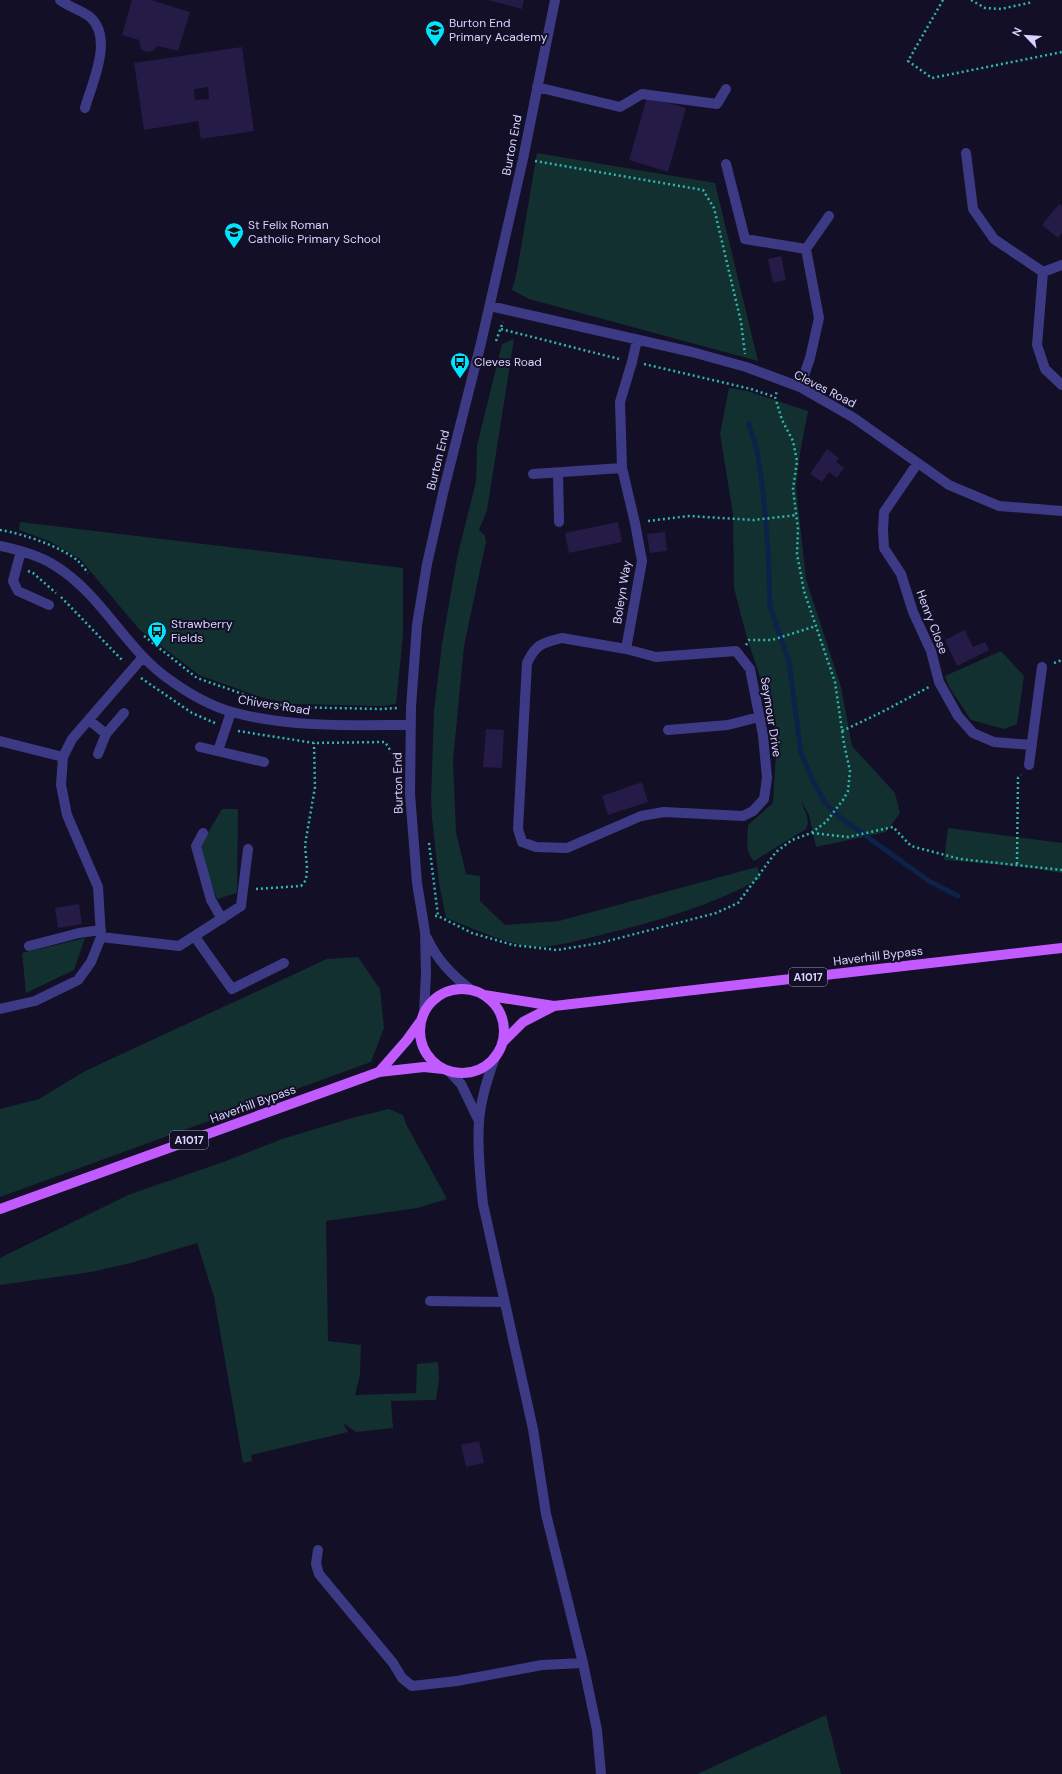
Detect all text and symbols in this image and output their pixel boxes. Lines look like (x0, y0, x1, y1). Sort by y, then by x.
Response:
place label: Burton End Primary Academy (449, 15, 548, 45)
north arrow (1006, 16, 1046, 56)
school or university icon: Burton End Primary Academy (424, 19, 446, 47)
text: N (1009, 25, 1025, 38)
street label: Burton End (498, 113, 526, 177)
place label: St Felix Roman Catholic Primary School (248, 217, 381, 247)
school or university icon: St Felix Roman Catholic Primary School (223, 221, 245, 249)
bus stop icon: Cleves Road (449, 351, 471, 379)
place label: Cleves Road (474, 354, 542, 370)
street label: Cleves Road (791, 366, 859, 412)
street label: Burton End (423, 428, 453, 492)
street label: Boleyn Way (609, 559, 635, 625)
street label: Henry Close (912, 588, 952, 657)
place label: Strawberry Fields (171, 616, 233, 646)
bus stop icon: Strawberry Fields (146, 620, 168, 648)
street label: Seymour Drive (757, 676, 785, 758)
street label: Chivers Road (237, 691, 311, 719)
street label: Burton End (389, 752, 407, 814)
street label: Haverhill Bypass (832, 943, 924, 969)
road number: A1017 (789, 968, 827, 986)
street label: Haverhill Bypass (208, 1081, 298, 1127)
road number: A1017 (170, 1131, 208, 1149)

